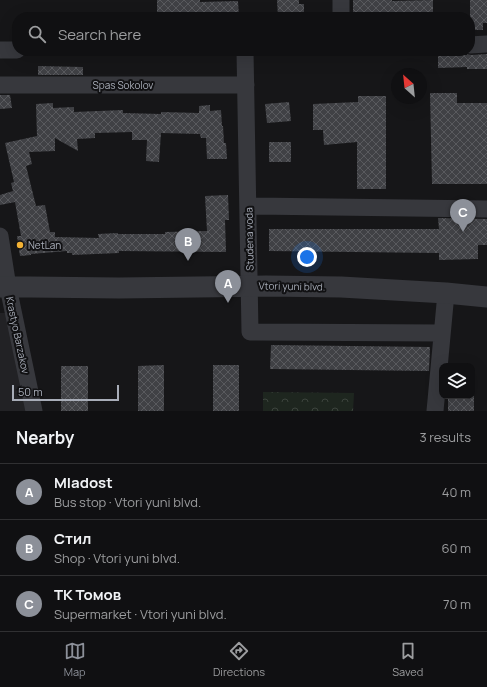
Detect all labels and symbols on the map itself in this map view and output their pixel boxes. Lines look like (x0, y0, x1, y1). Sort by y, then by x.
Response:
north arrow (391, 68, 427, 104)
street label: Spas Sokolov (93, 78, 153, 92)
pin: C (450, 199, 476, 232)
street label: Studena voda (241, 207, 257, 271)
pin: B (175, 228, 201, 261)
place label: NetLan (28, 238, 61, 252)
marker: NetLan (15, 240, 25, 250)
your location (297, 247, 317, 267)
pin: A (215, 270, 241, 303)
street label: Vtori yuni blvd. (258, 278, 326, 294)
street label: Krastyo Barzakov (3, 295, 33, 375)
scale bar (12, 383, 119, 402)

